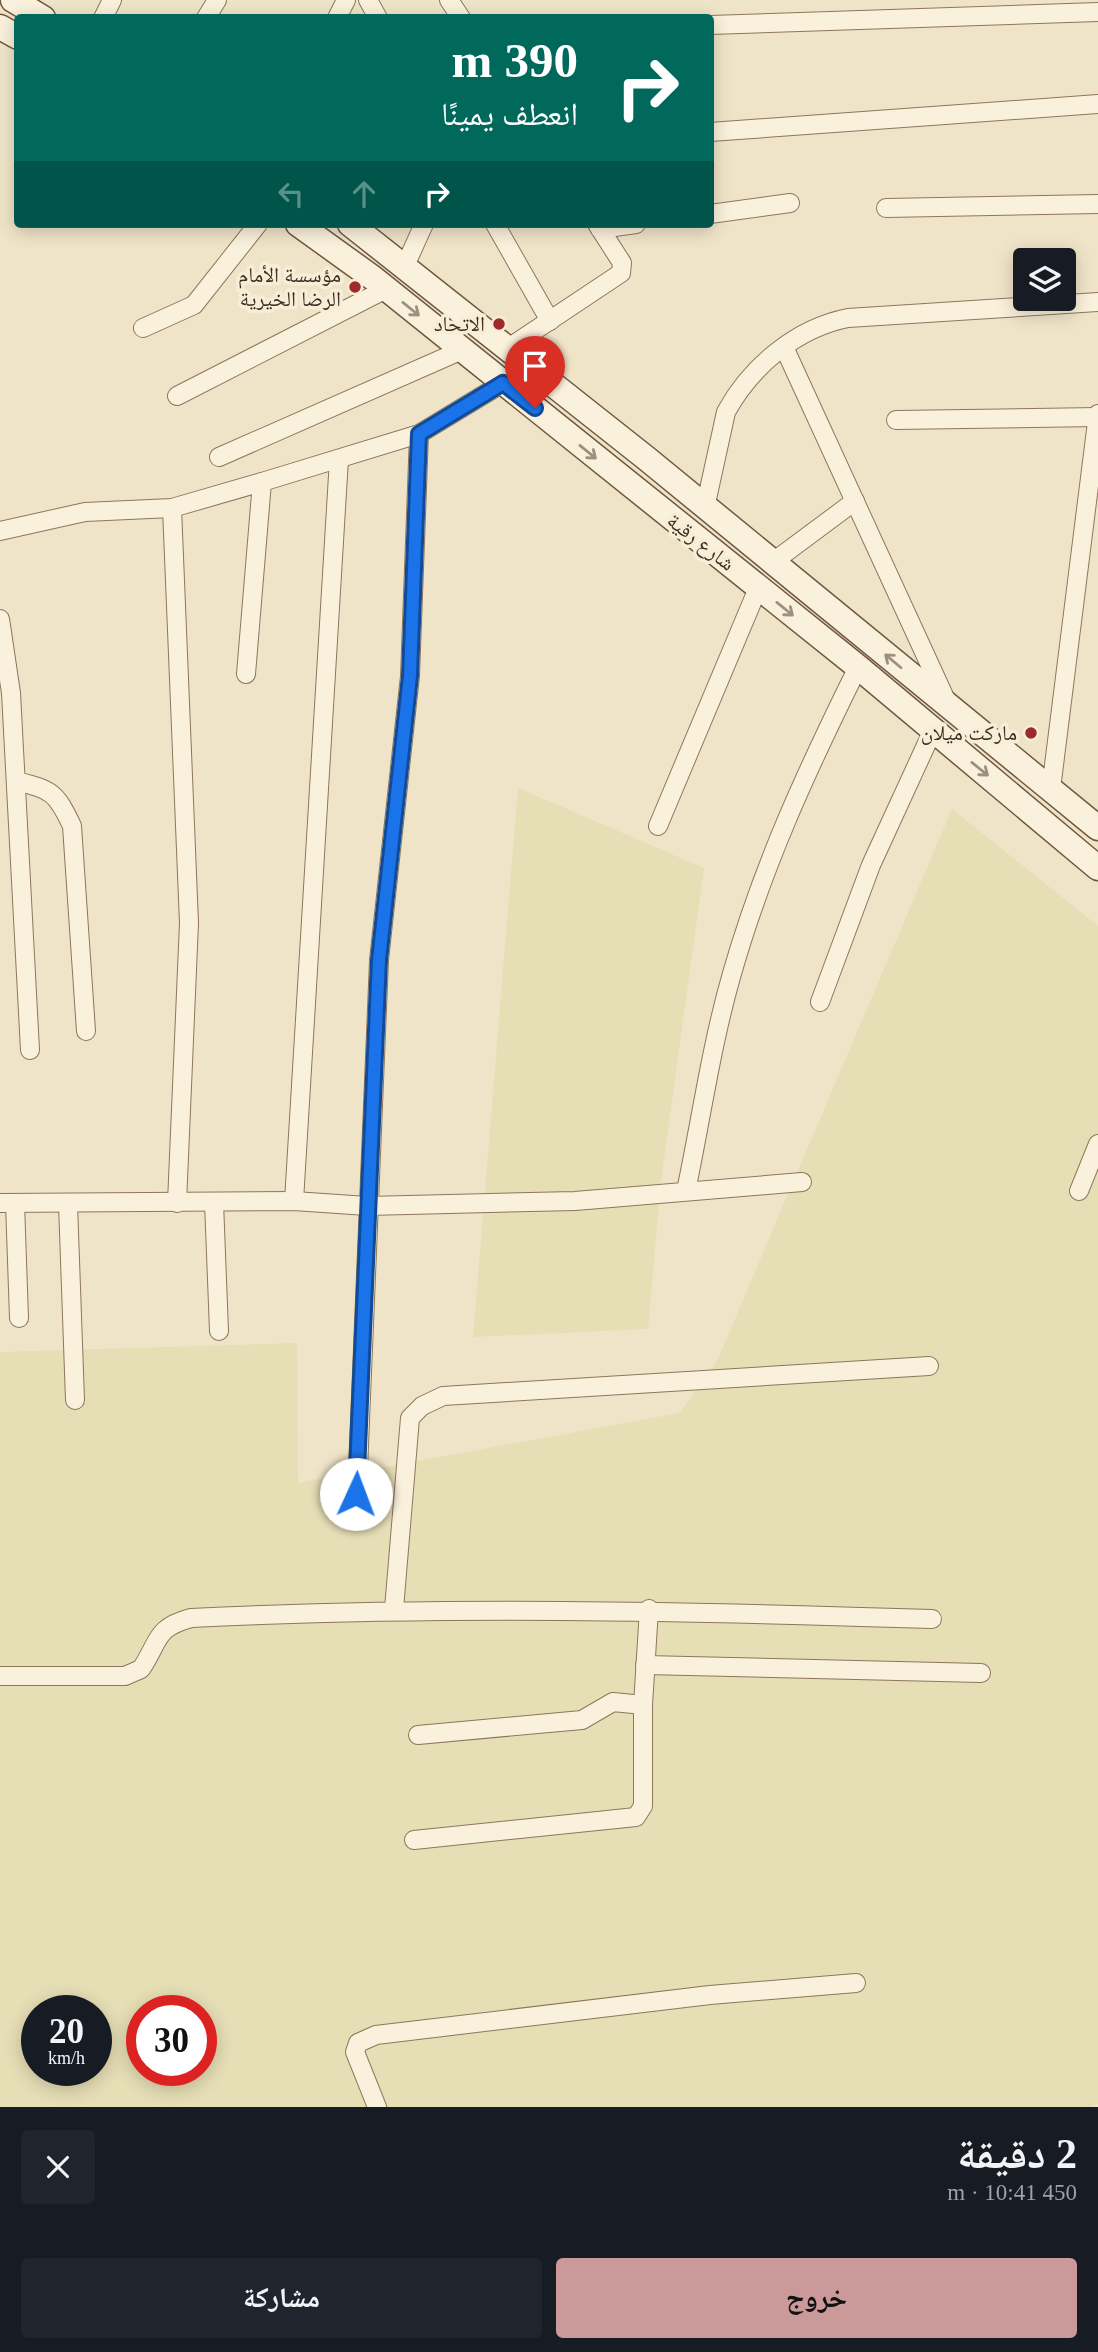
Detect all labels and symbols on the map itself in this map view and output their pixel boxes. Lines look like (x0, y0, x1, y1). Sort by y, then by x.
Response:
place label: مؤسسة الأمام الرضا الخيرية (238, 263, 341, 311)
marker: مؤسسة الأمام الرضا الخيرية (347, 279, 363, 295)
one-way arrow (402, 301, 420, 317)
place label: الاتحاد (434, 312, 485, 336)
marker: الاتحاد (491, 316, 507, 332)
pin (505, 336, 565, 408)
one-way arrow (579, 444, 597, 460)
street label: شارع رقية (662, 508, 740, 577)
one-way arrow (776, 602, 794, 617)
one-way arrow (885, 653, 903, 669)
place label: ماركت ميلان (921, 721, 1017, 745)
marker: ماركت ميلان (1023, 725, 1039, 741)
one-way arrow (971, 761, 989, 777)
position arrow (319, 1457, 393, 1531)
speed limit sign: 30 (126, 1995, 217, 2086)

